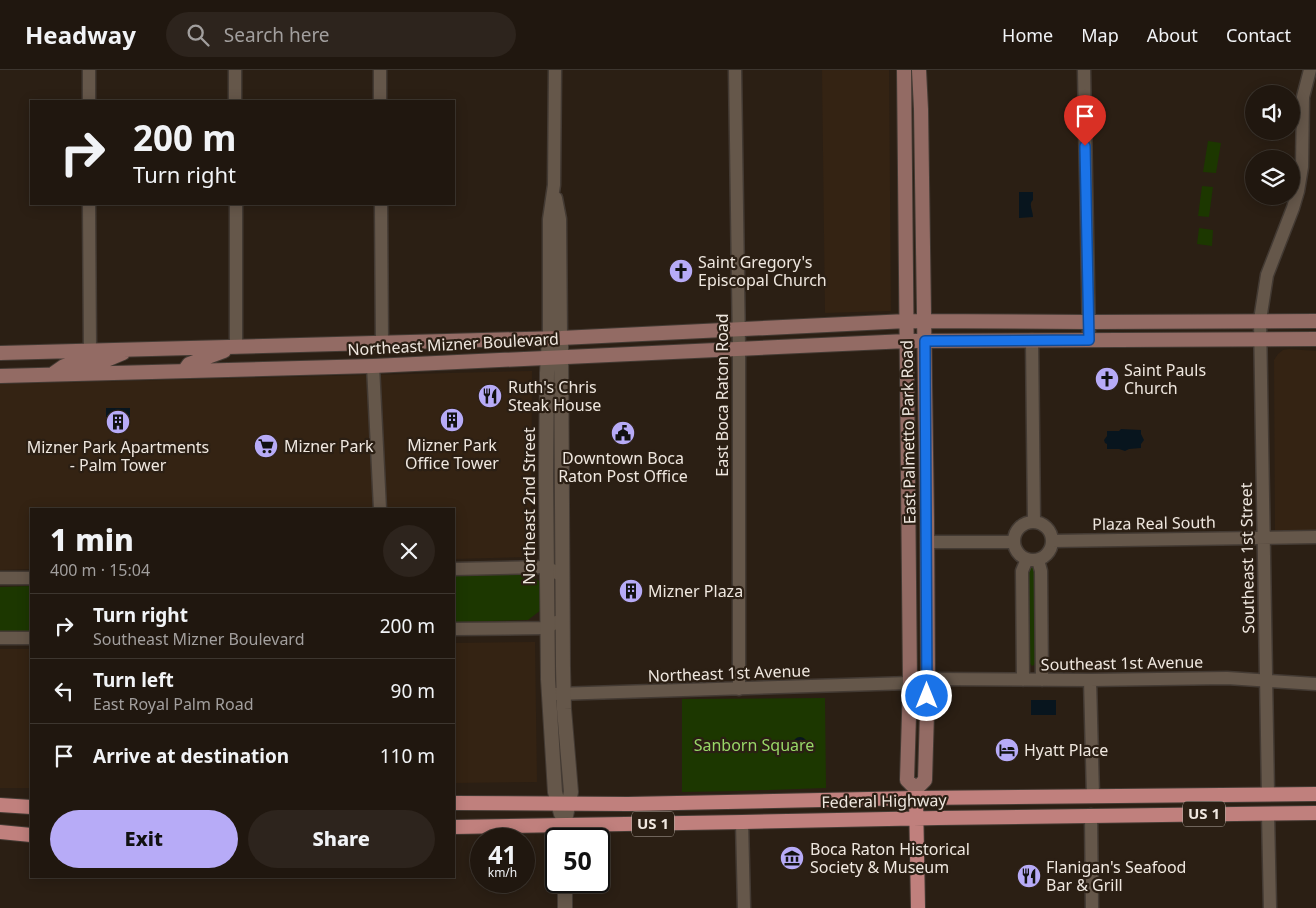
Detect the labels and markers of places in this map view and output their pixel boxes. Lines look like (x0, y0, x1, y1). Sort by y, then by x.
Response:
pin (1064, 95, 1106, 146)
place label: Saint Gregory's Episcopal Church (698, 251, 827, 291)
church icon: Saint Gregory's Episcopal Church (668, 258, 694, 284)
place label: Saint Pauls Church (1124, 359, 1206, 399)
church icon: Saint Pauls Church (1094, 366, 1120, 392)
place label: Ruth's Chris Steak House (508, 376, 601, 416)
restaurant icon: Ruth's Chris Steak House (477, 383, 503, 409)
building icon: Mizner Park Office Tower (439, 407, 465, 433)
building icon: Mizner Park Apartments - Palm Tower (105, 409, 131, 435)
public building icon: Downtown Boca Raton Post Office (610, 420, 636, 446)
supermarket icon: Mizner Park (253, 433, 279, 459)
place label: Mizner Park Office Tower (405, 434, 499, 474)
place label: Mizner Park (284, 435, 374, 457)
place label: Mizner Park Apartments - Palm Tower (27, 436, 209, 476)
place label: Downtown Boca Raton Post Office (558, 447, 688, 487)
building icon: Mizner Plaza (618, 578, 644, 604)
place label: Mizner Plaza (648, 580, 743, 602)
hotel icon: Hyatt Place (994, 737, 1020, 763)
place label: Hyatt Place (1024, 739, 1108, 761)
place label: Boca Raton Historical Society & Museum (810, 838, 970, 878)
museum icon: Boca Raton Historical Society & Museum (779, 845, 805, 871)
place label: Flanigan's Seafood Bar & Grill (1046, 856, 1186, 896)
restaurant icon: Flanigan's Seafood Bar & Grill (1016, 863, 1042, 889)

